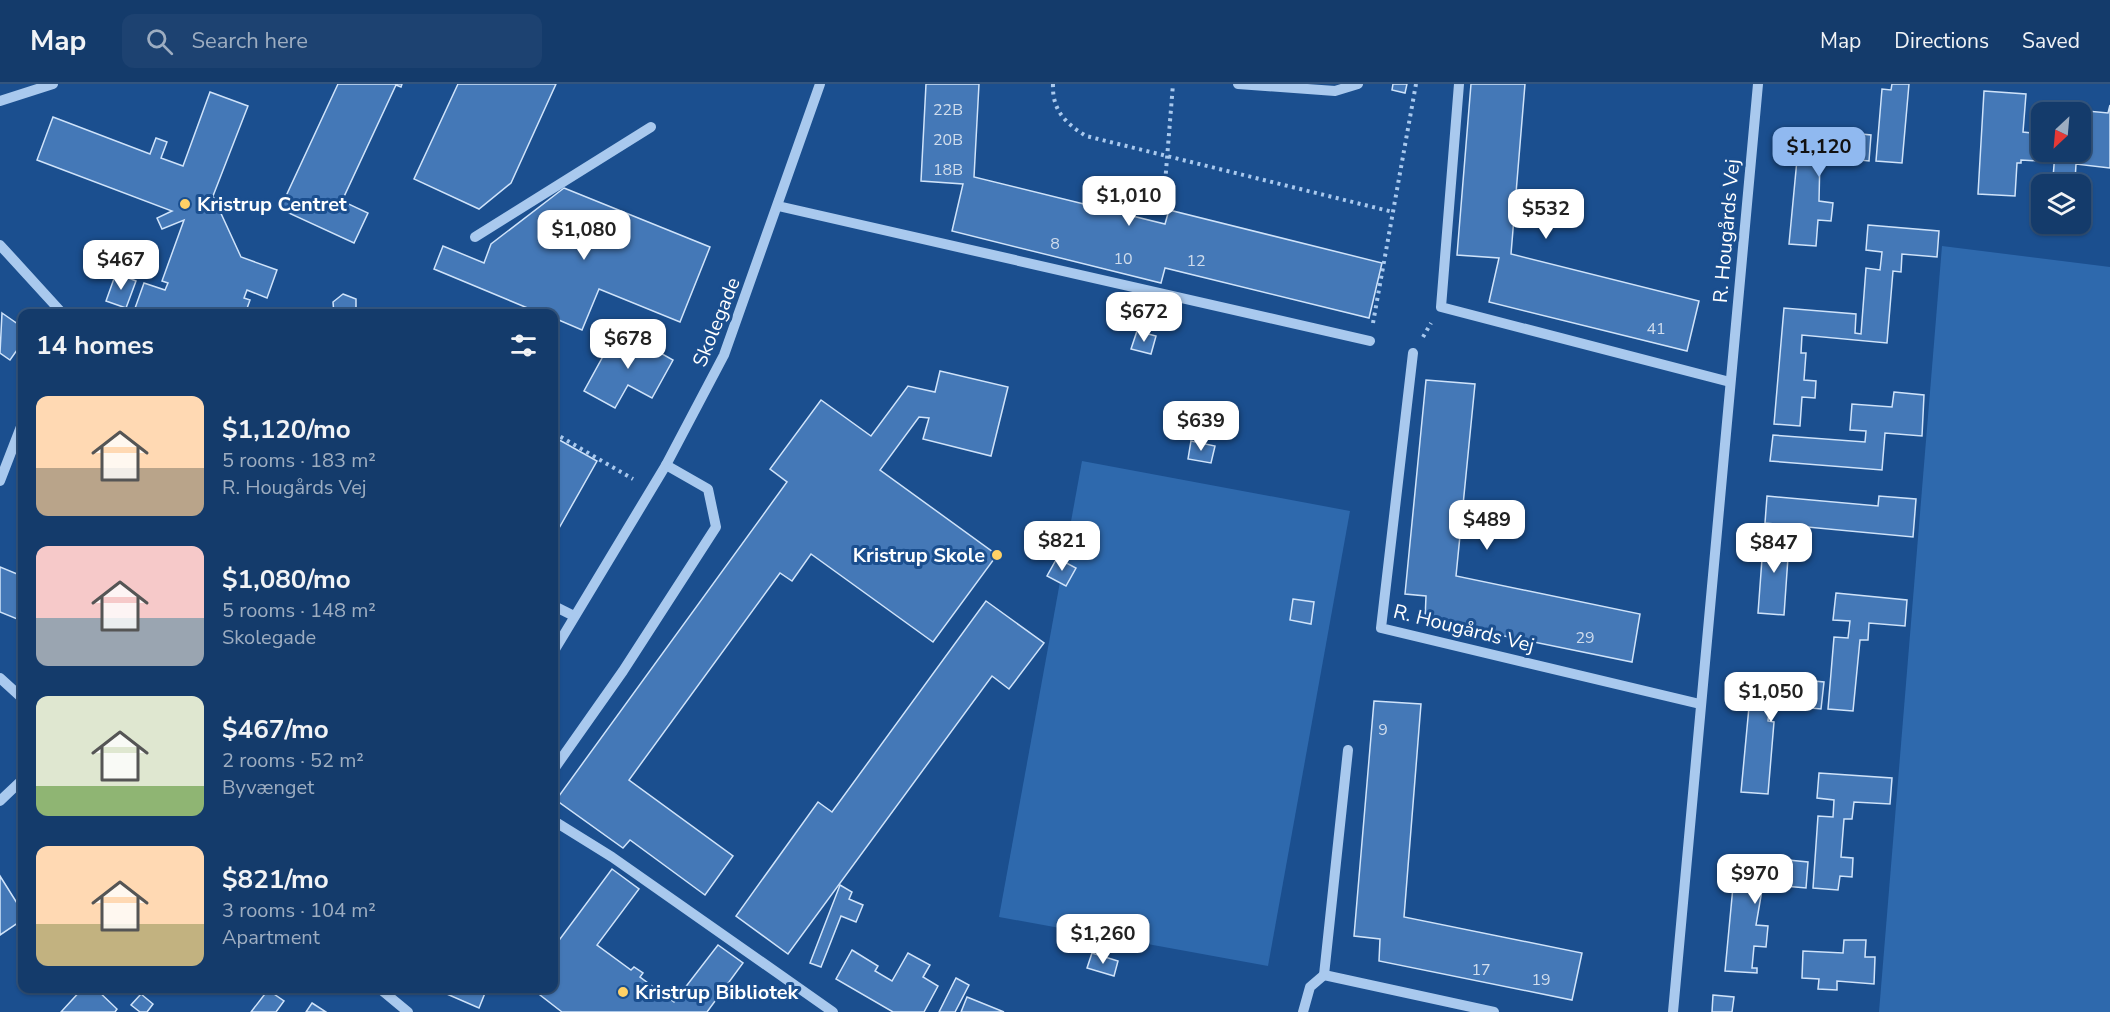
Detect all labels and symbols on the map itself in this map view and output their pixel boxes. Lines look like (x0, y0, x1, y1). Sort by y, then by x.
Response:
house number: 22B (933, 99, 963, 121)
north arrow (2031, 102, 2091, 162)
pin: $1,120 (1770, 127, 1868, 178)
house number: 20B (933, 129, 963, 151)
street label: R. Hougårds Vej (1707, 158, 1746, 304)
house number: 18B (933, 159, 963, 181)
pin: $1,010 (1080, 176, 1178, 227)
pin: $532 (1510, 189, 1582, 240)
place label: Kristrup Centret (197, 191, 347, 218)
marker: Kristrup Centret (178, 197, 192, 211)
pin: $1,080 (535, 210, 633, 261)
house number: 8 (1050, 233, 1060, 255)
pin: $467 (85, 240, 157, 291)
house number: 10 (1113, 248, 1133, 270)
house number: 12 (1186, 250, 1206, 272)
street label: Skolegade (686, 273, 747, 371)
pin: $672 (1108, 292, 1180, 343)
house number: 41 (1646, 318, 1666, 340)
pin: $678 (592, 319, 664, 370)
pin: $639 (1165, 401, 1237, 452)
pin: $489 (1451, 500, 1523, 551)
pin: $821 (1026, 521, 1098, 572)
pin: $847 (1738, 523, 1810, 574)
place label: Kristrup Skole (853, 542, 985, 569)
marker: Kristrup Skole (990, 548, 1004, 562)
street label: R. Hougårds Vej (1391, 598, 1537, 659)
house number: 29 (1575, 627, 1595, 649)
pin: $1,050 (1722, 672, 1820, 723)
house number: 9 (1378, 719, 1388, 741)
pin: $970 (1719, 854, 1791, 905)
pin: $1,260 (1054, 914, 1152, 965)
house number: 17 (1471, 959, 1491, 981)
house number: 19 (1531, 969, 1551, 991)
place label: Kristrup Bibliotek (635, 979, 800, 1006)
marker: Kristrup Bibliotek (616, 985, 630, 999)

